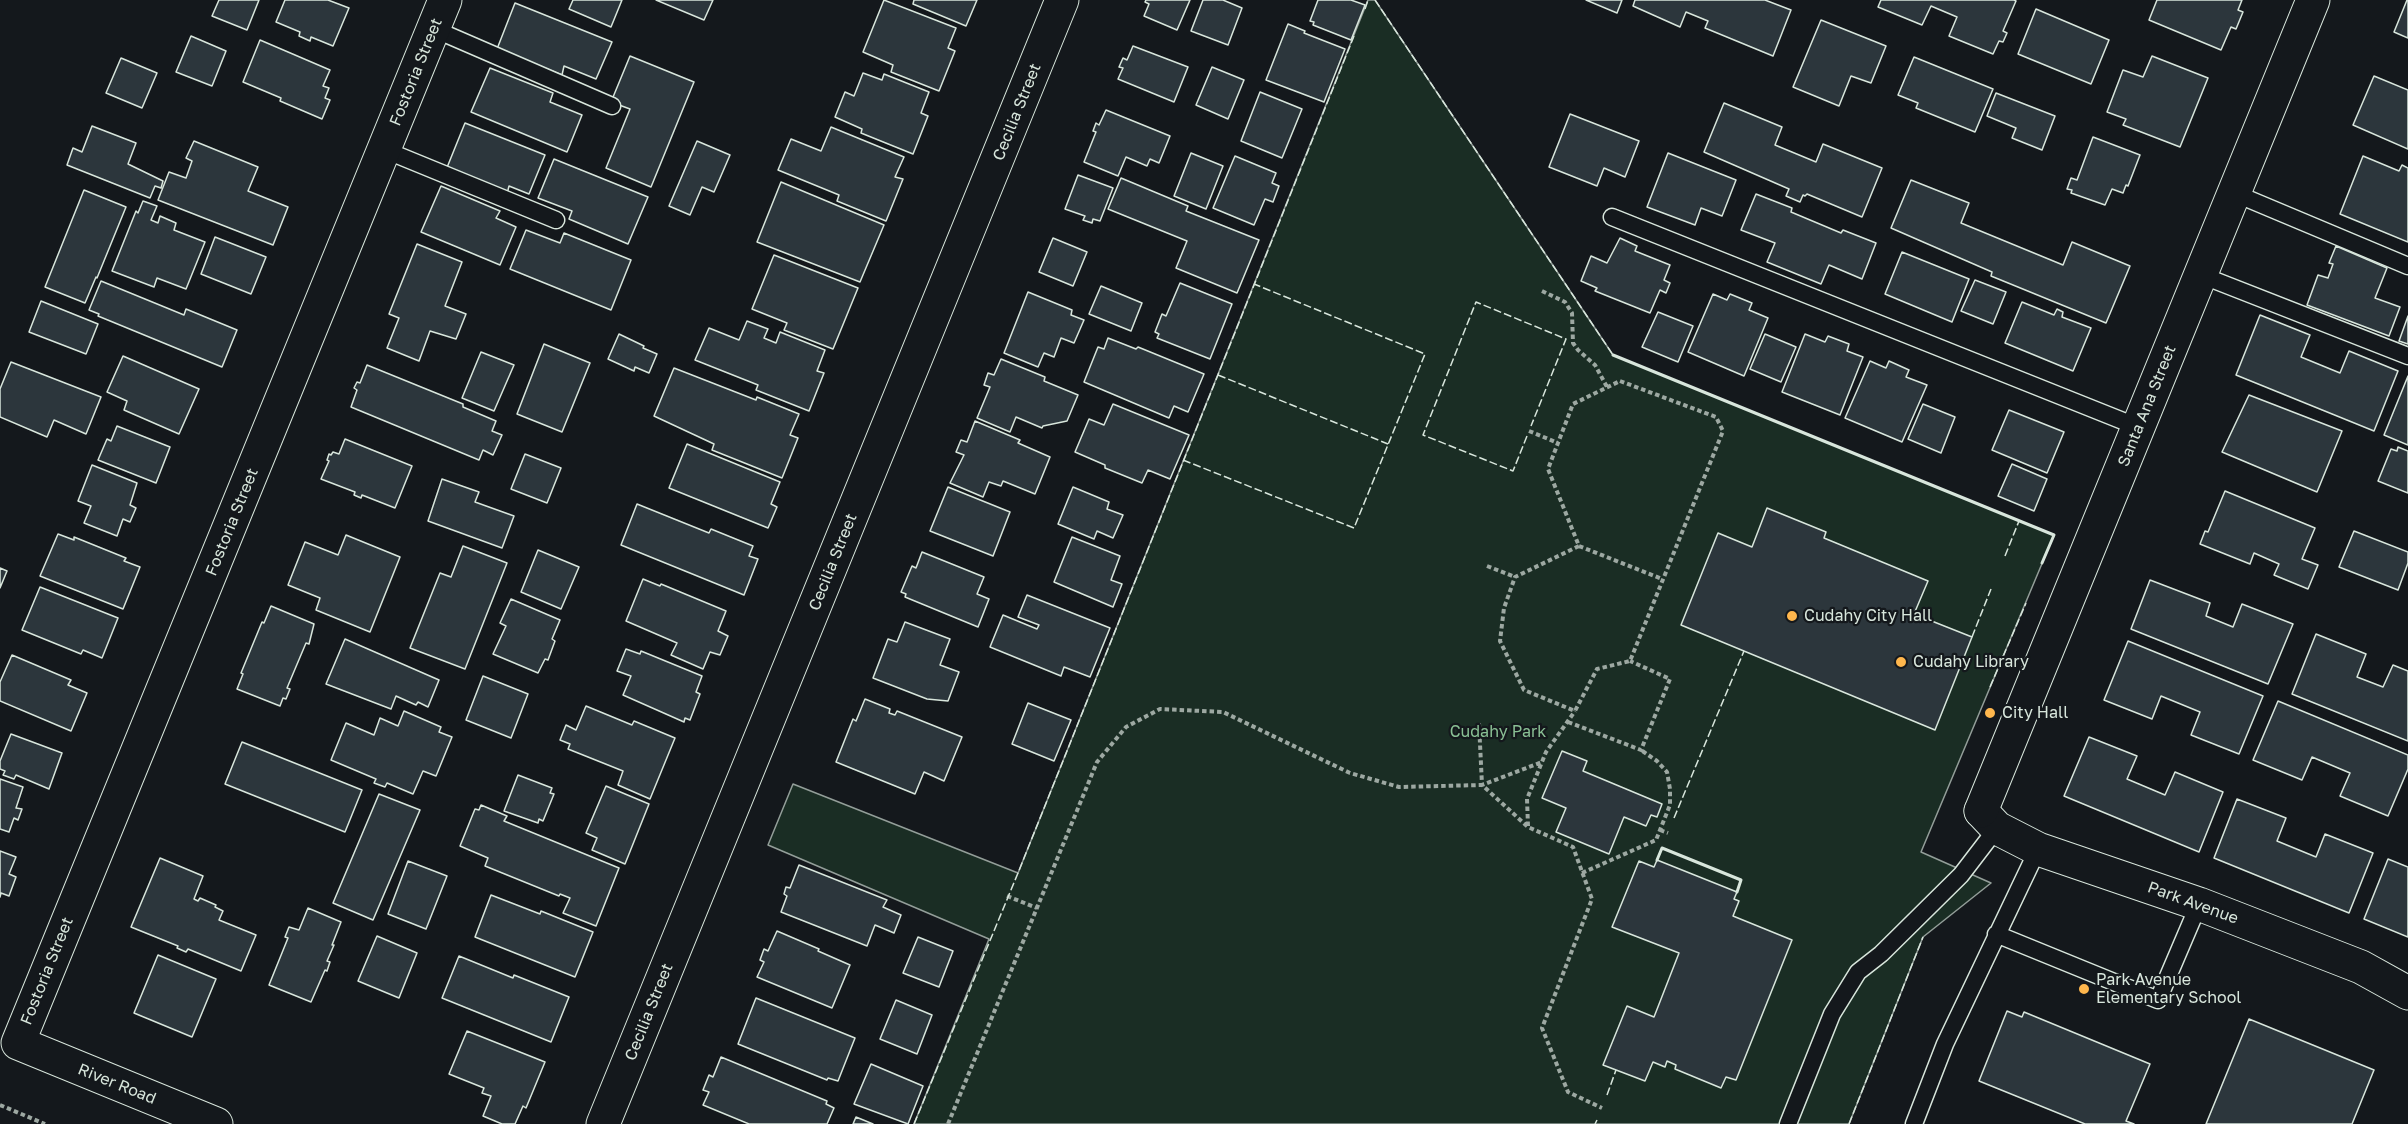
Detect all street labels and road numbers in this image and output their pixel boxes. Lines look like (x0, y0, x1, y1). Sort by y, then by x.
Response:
street label: Fostoria Street (386, 15, 446, 129)
street label: Cecilia Street (989, 61, 1045, 163)
street label: Santa Ana Street (2114, 342, 2180, 470)
street label: Fostoria Street (202, 465, 262, 579)
street label: Cecilia Street (805, 511, 861, 613)
street label: Park Avenue (2145, 878, 2241, 928)
street label: Fostoria Street (17, 914, 77, 1028)
street label: Cecilia Street (621, 961, 677, 1063)
street label: River Road (75, 1060, 159, 1108)

